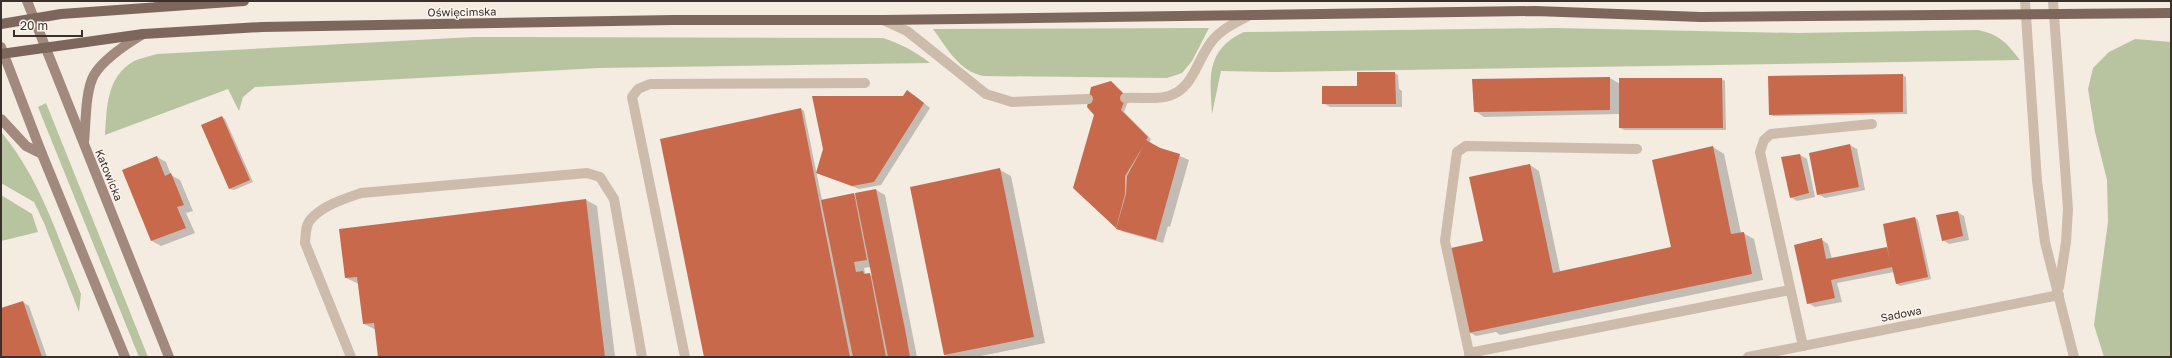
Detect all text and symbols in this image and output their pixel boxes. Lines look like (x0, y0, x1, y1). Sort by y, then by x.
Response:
street label: Oświęcimska (427, 4, 497, 19)
scale bar (14, 12, 82, 38)
text: 20 m (20, 18, 48, 33)
street label: Katowicka (93, 147, 126, 203)
street label: Sadowa (1879, 303, 1922, 324)

